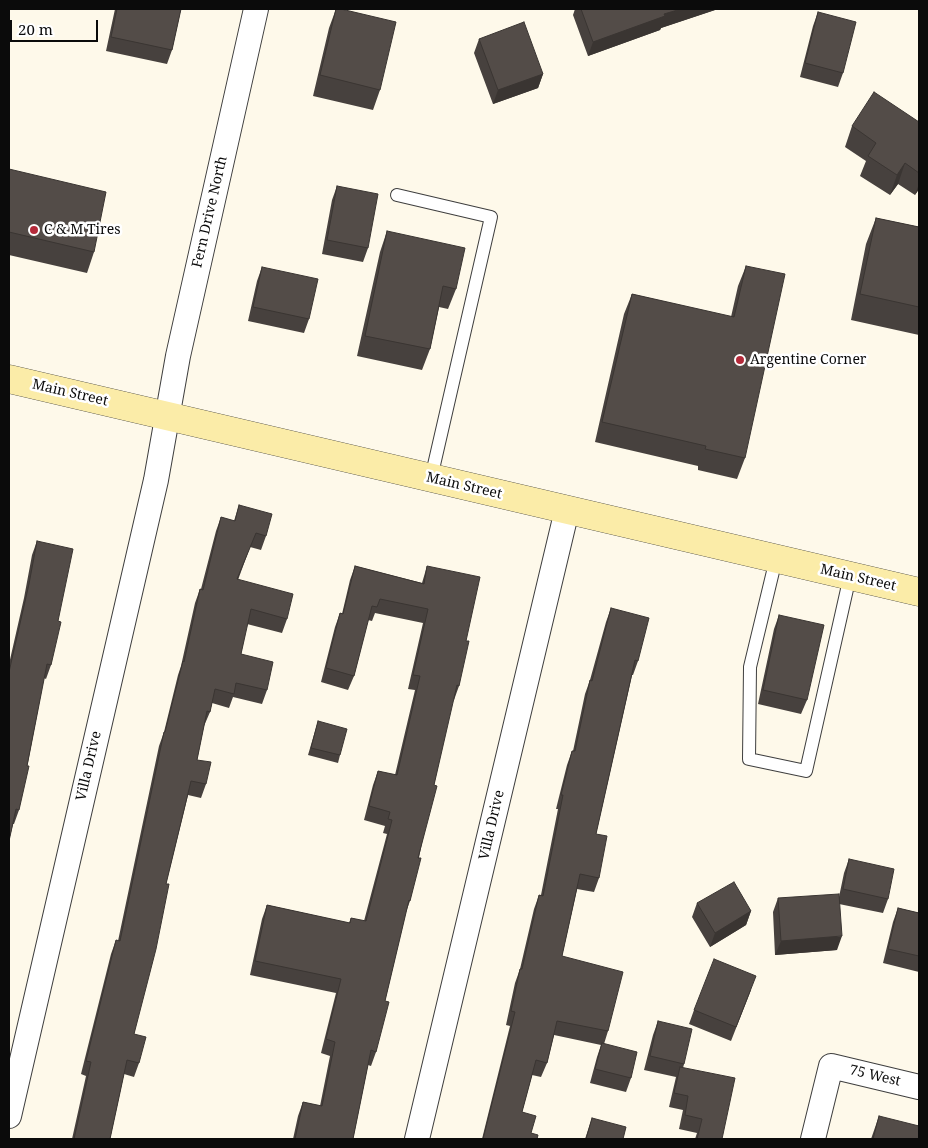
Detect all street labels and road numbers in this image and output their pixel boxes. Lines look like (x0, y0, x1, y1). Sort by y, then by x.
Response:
street label: Fern Drive North (189, 155, 231, 269)
street label: Main Street (30, 376, 110, 410)
street label: Main Street (424, 469, 504, 503)
street label: Main Street (818, 561, 898, 595)
street label: Villa Drive (73, 730, 105, 802)
street label: Villa Drive (476, 789, 508, 861)
street label: 75 West (848, 1062, 902, 1090)

